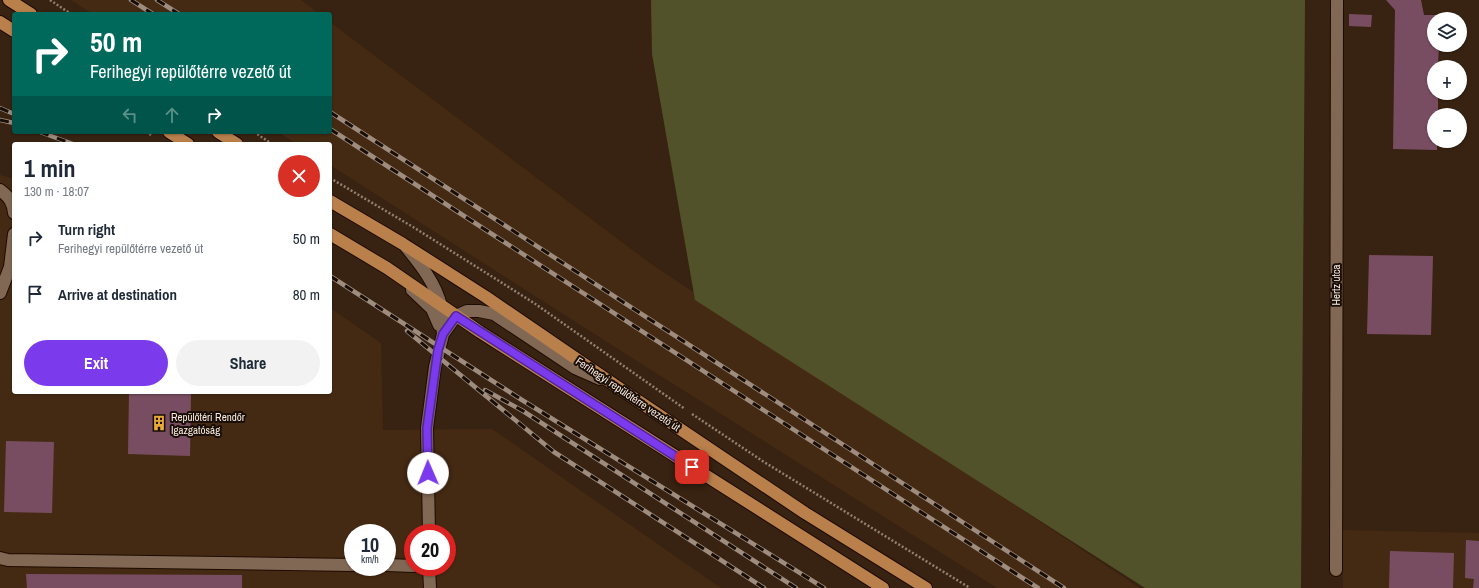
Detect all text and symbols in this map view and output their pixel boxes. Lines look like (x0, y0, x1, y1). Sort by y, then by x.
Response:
map controls (1427, 12, 1467, 148)
button: layers (1427, 12, 1467, 52)
text: 50 m (90, 23, 142, 61)
icon: right (24, 28, 76, 80)
text: Ferihegyi repülőtérre vezető út (90, 59, 291, 84)
button: + (1427, 60, 1467, 100)
icon: left (119, 104, 141, 126)
icon: ahead (161, 104, 183, 126)
icon: right (203, 104, 225, 126)
button: − (1427, 108, 1467, 148)
text: 1 min (24, 152, 75, 184)
button: close (278, 155, 320, 197)
text: 130 m · 18:07 (24, 183, 89, 200)
text: Turn right (58, 219, 115, 240)
icon: right (24, 227, 46, 249)
text: 50 m (293, 228, 320, 249)
text: Ferihegyi repülőtérre vezető út (58, 240, 203, 257)
street label: Hertz utca (1329, 264, 1343, 306)
icon: arrive (24, 283, 46, 305)
text: Arrive at destination (58, 284, 177, 305)
text: 80 m (293, 284, 320, 305)
button: Exit (24, 340, 168, 386)
button: Share (176, 340, 320, 386)
street label: Ferihegyi repülőtérre vezető út (573, 354, 683, 434)
place label: Repülőtéri Rendőr Igazgatóság (171, 410, 245, 437)
building icon: Repülőtéri Rendőr Igazgatóság (150, 414, 168, 432)
pin (675, 450, 709, 484)
position arrow (407, 452, 449, 494)
icon: arrive (681, 456, 703, 478)
speed limit sign: 20 (404, 524, 456, 576)
text: 10 (361, 531, 379, 558)
text: km/h (361, 553, 379, 566)

